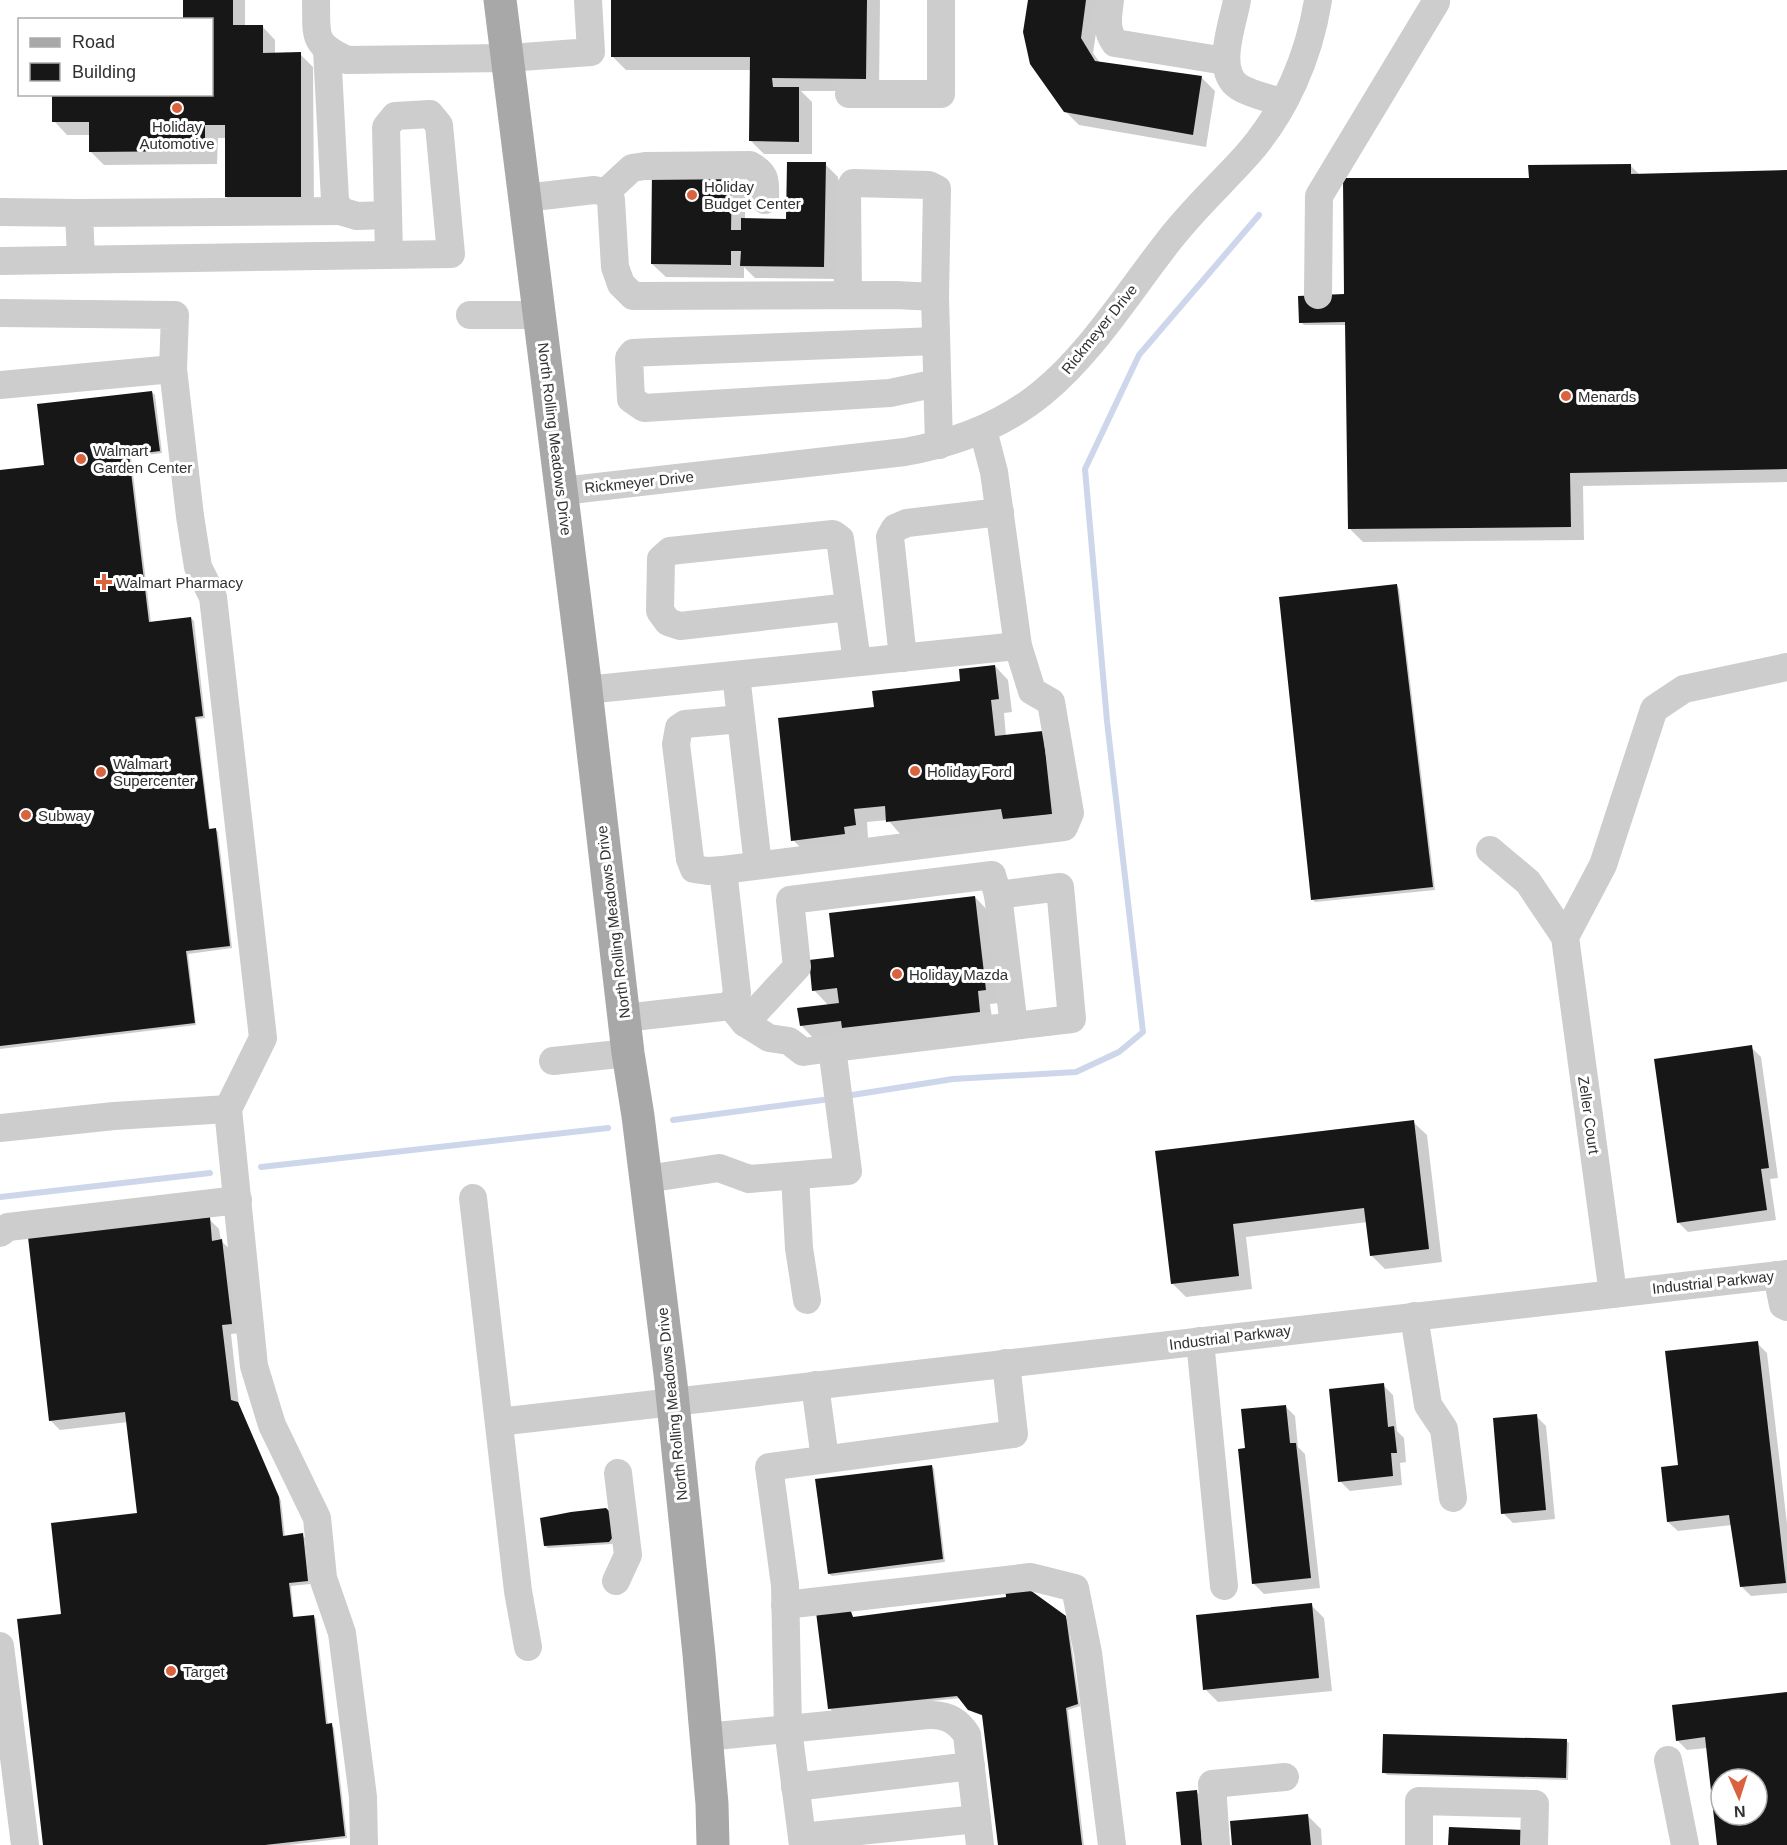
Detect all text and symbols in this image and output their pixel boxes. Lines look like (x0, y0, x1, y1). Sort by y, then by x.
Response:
legend (18, 18, 213, 96)
text: Road (72, 32, 115, 52)
text: Building (72, 62, 136, 82)
marker: Holiday Automotive (170, 101, 184, 115)
place label: Holiday Automotive (139, 118, 215, 152)
place label: Holiday Budget Center (704, 178, 801, 212)
marker: Holiday Budget Center (685, 188, 699, 202)
street label: Rickmeyer Drive (1058, 281, 1140, 377)
street label: North Rolling Meadows Drive (535, 342, 575, 536)
place label: Menards (1578, 388, 1636, 405)
marker: Menards (1559, 389, 1573, 403)
place label: Walmart Garden Center (93, 442, 192, 476)
marker: Walmart Garden Center (74, 452, 88, 466)
street label: Rickmeyer Drive (583, 468, 695, 496)
place label: Walmart Pharmacy (116, 574, 243, 591)
marker: Walmart Pharmacy (97, 575, 111, 589)
place label: Walmart Supercenter (113, 755, 195, 789)
place label: Holiday Ford (927, 763, 1012, 780)
marker: Holiday Ford (908, 764, 922, 778)
marker: Walmart Supercenter (94, 765, 108, 779)
place label: Subway (38, 807, 92, 824)
marker: Subway (19, 808, 33, 822)
street label: North Rolling Meadows Drive (593, 825, 633, 1019)
place label: Holiday Mazda (909, 966, 1009, 983)
marker: Holiday Mazda (890, 967, 904, 981)
street label: Zeller Court (1575, 1075, 1603, 1156)
street label: Industrial Parkway (1651, 1267, 1775, 1297)
street label: North Rolling Meadows Drive (653, 1307, 691, 1501)
street label: Industrial Parkway (1168, 1321, 1292, 1353)
place label: Target (183, 1663, 226, 1680)
marker: Target (164, 1664, 178, 1678)
north arrow (1709, 1767, 1769, 1827)
text: N (1734, 1803, 1746, 1820)

